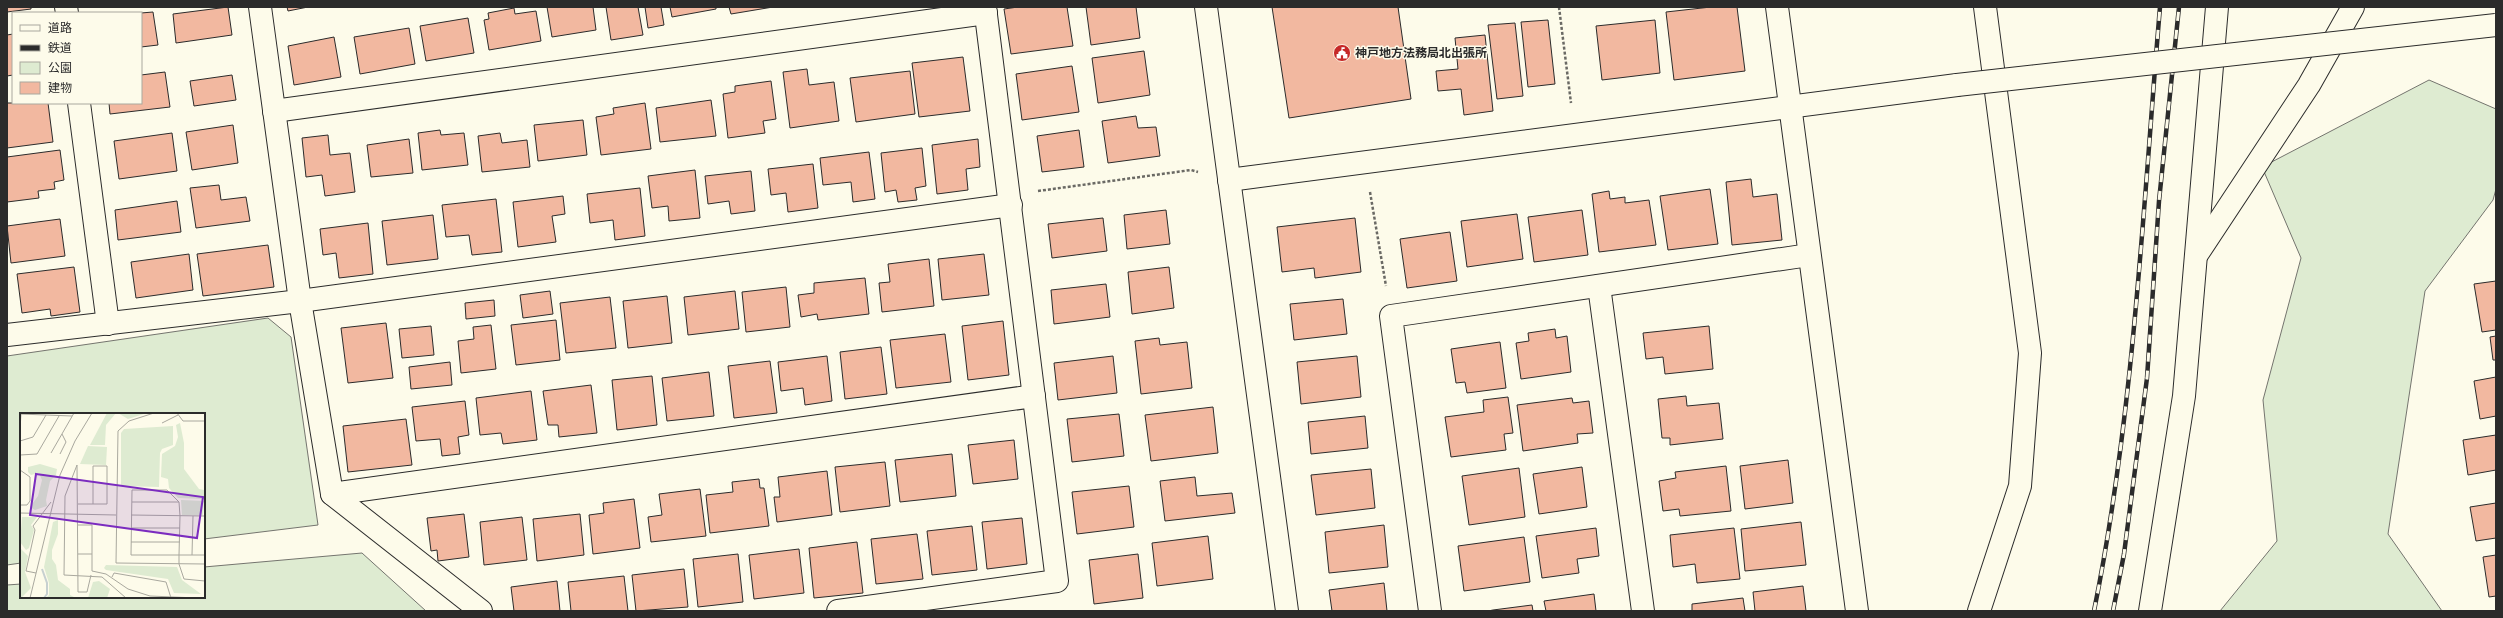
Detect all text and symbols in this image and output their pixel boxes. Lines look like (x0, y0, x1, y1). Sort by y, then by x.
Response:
legend (12, 12, 142, 104)
text: 道路 (48, 21, 72, 36)
text: 鉄道 (48, 41, 72, 56)
public building icon: 神戸地方法務局北出張所 (1332, 43, 1352, 63)
place label: 神戸地方法務局北出張所 (1355, 46, 1487, 61)
text: 公園 (48, 61, 72, 76)
text: 建物 (48, 81, 72, 96)
inset map (20, 413, 205, 598)

